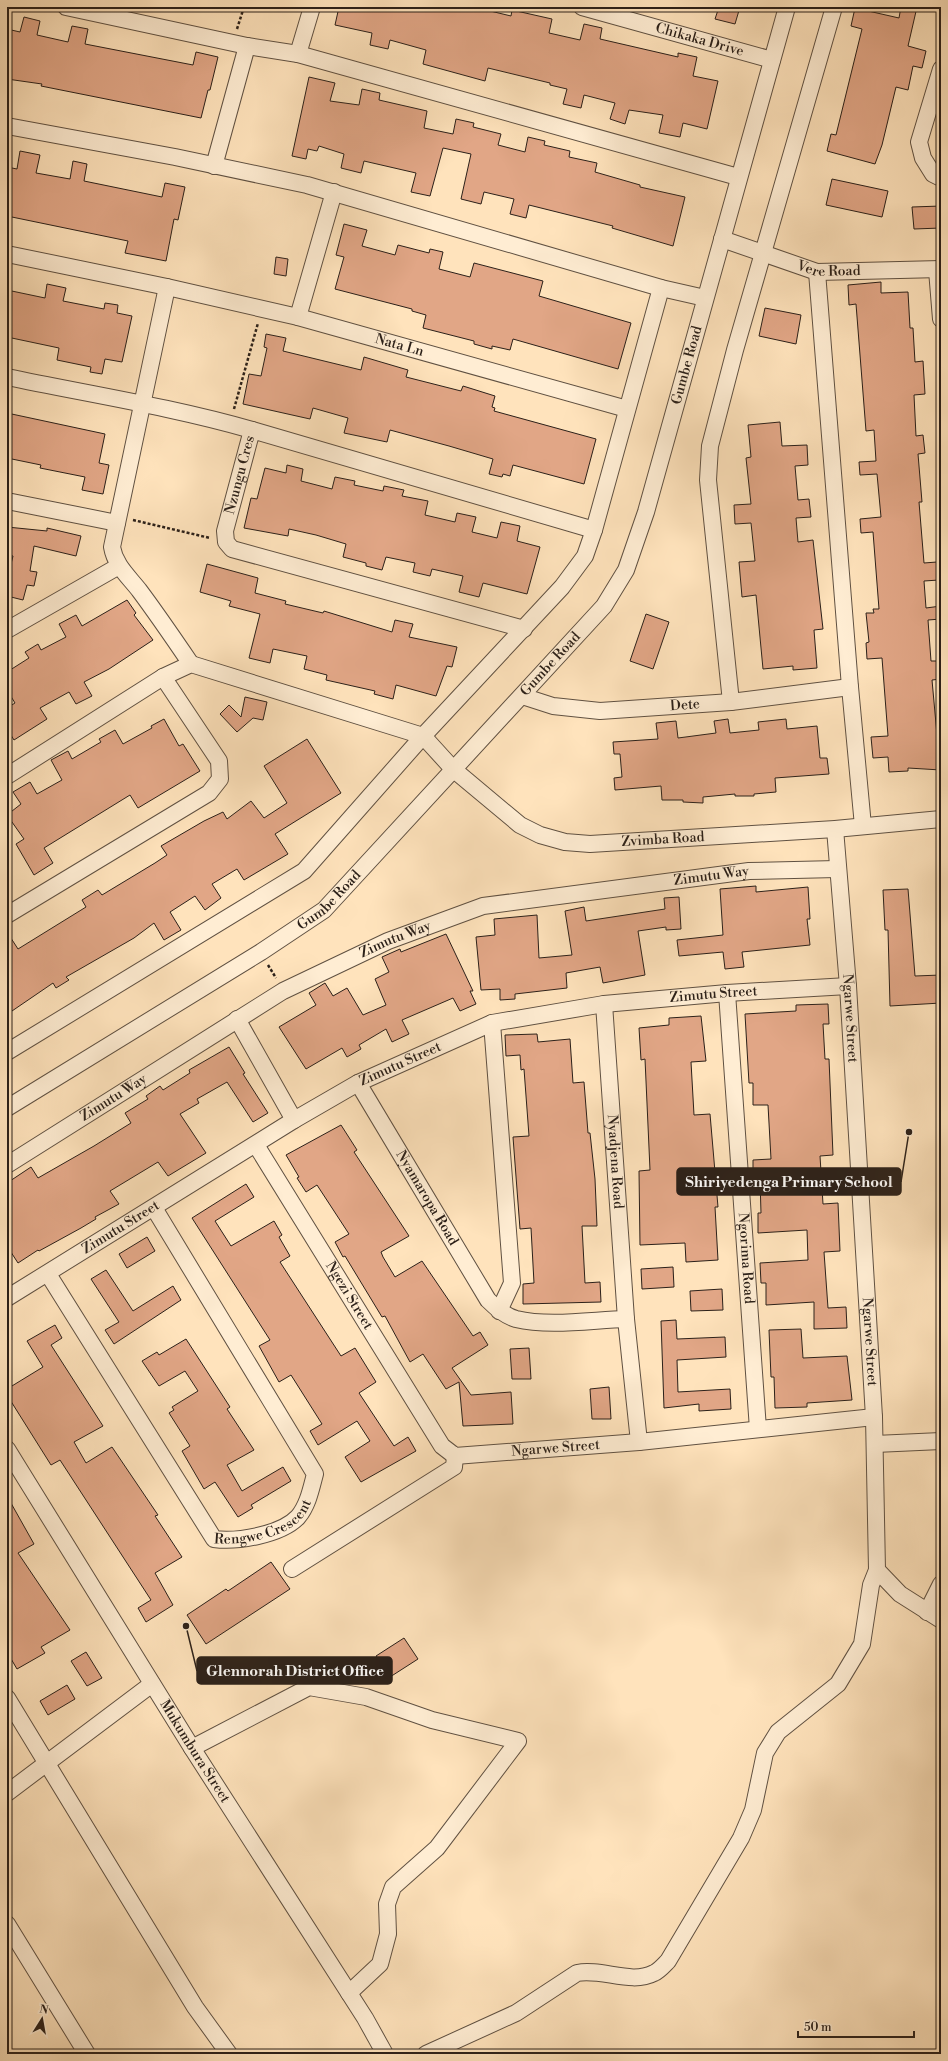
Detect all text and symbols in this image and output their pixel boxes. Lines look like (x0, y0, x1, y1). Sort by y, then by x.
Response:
street label: Chikaka Drive (653, 19, 746, 61)
street label: Vere Road (794, 256, 861, 281)
street label: Gumbe Road (667, 324, 707, 407)
street label: Nata Ln (373, 330, 427, 361)
street label: Nzungu Cres (221, 434, 259, 516)
street label: Gumbe Road (516, 628, 585, 700)
street label: Dete (669, 695, 700, 715)
street label: Zvimba Road (621, 828, 705, 851)
street label: Zimutu Way (673, 862, 750, 890)
street label: Gumbe Road (294, 867, 365, 934)
street label: Zimutu Way (357, 917, 434, 962)
street label: Ngarwe Street (838, 973, 862, 1063)
street label: Zimutu Street (669, 982, 758, 1007)
street label: Zimutu Street (357, 1038, 444, 1090)
street label: Zimutu Way (77, 1070, 150, 1126)
street label: Nyadjena Road (603, 1114, 627, 1210)
street label: Nyamaropa Road (391, 1147, 462, 1249)
callout: Shiriyedenga Primary School (677, 1168, 901, 1195)
text: Shiriyedenga Primary School (685, 1173, 893, 1192)
street label: Zimutu Street (79, 1197, 163, 1258)
street label: Ngorima Road (734, 1212, 758, 1305)
street label: Ngezi Street (321, 1258, 377, 1333)
street label: Ngarwe Street (858, 1297, 881, 1387)
street label: Ngarwe Street (510, 1436, 601, 1461)
street label: Rengwe Crescent (213, 1497, 316, 1549)
callout: Glennorah District Office (197, 1657, 392, 1684)
text: Glennorah District Office (206, 1662, 384, 1681)
street label: Mukumbura Street (156, 1697, 234, 1806)
north arrow (22, 1999, 62, 2039)
text: N (38, 2002, 50, 2018)
scale bar (798, 2013, 914, 2039)
text: 50 m (804, 2020, 832, 2035)

